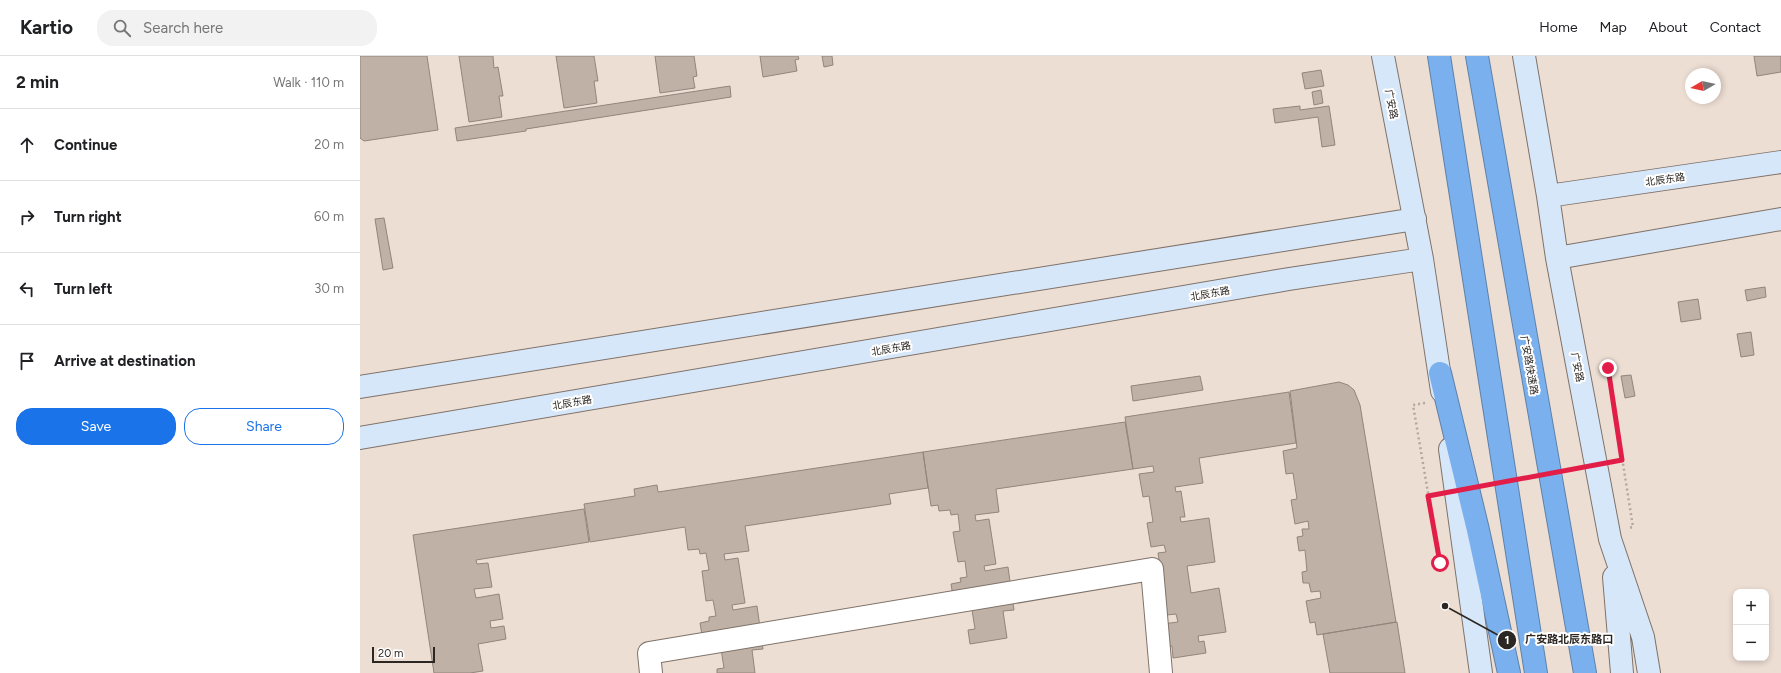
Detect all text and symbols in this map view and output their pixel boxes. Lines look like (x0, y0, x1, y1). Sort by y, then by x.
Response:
search box (97, 10, 377, 46)
text: Kartio (20, 16, 73, 39)
icon: search (111, 17, 133, 39)
text: Search here (143, 19, 223, 37)
text: Home (1539, 19, 1578, 36)
text: Map (1600, 19, 1627, 36)
text: About (1649, 19, 1688, 36)
text: Contact (1710, 19, 1761, 36)
north arrow (1685, 68, 1721, 104)
text: 2 min (16, 72, 59, 92)
text: Walk · 110 m (273, 75, 344, 90)
street label: 广安路 (1382, 88, 1401, 120)
icon: ahead (16, 134, 38, 156)
text: Continue (54, 136, 117, 154)
text: 20 m (314, 137, 344, 152)
street label: 北辰东路 (1644, 170, 1686, 189)
icon: right (16, 206, 38, 228)
text: Turn right (54, 208, 122, 226)
text: 60 m (314, 209, 344, 224)
icon: left (16, 278, 38, 300)
text: Turn left (54, 280, 112, 298)
text: 30 m (314, 281, 344, 296)
street label: 北辰东路 (1189, 284, 1231, 303)
street label: 广安路快速路 (1518, 334, 1541, 396)
street label: 北辰东路 (870, 339, 912, 358)
icon: arrive (16, 350, 38, 372)
street label: 广安路 (1568, 351, 1587, 383)
text: Arrive at destination (54, 352, 195, 370)
route end (1599, 359, 1617, 377)
street label: 北辰东路 (551, 393, 593, 412)
button: Save (16, 408, 176, 445)
button: Share (184, 408, 344, 445)
route start (1431, 554, 1449, 572)
map controls (1733, 589, 1769, 661)
button: + (1733, 589, 1769, 625)
button: − (1733, 625, 1769, 661)
callout: 广安路北辰东路口 (1497, 628, 1621, 651)
text: 1 (1504, 633, 1510, 647)
text: 广安路北辰东路口 (1525, 633, 1613, 646)
scale bar (372, 645, 435, 664)
text: 20 m (378, 647, 403, 660)

